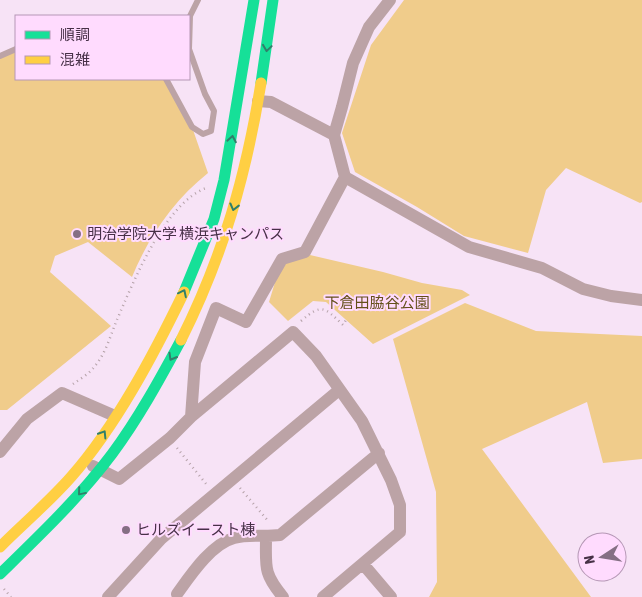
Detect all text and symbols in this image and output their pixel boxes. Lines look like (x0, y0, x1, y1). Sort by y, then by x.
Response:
legend (15, 15, 190, 80)
text: 順調 (60, 26, 90, 43)
one-way arrow (262, 44, 272, 53)
text: 混雑 (60, 51, 90, 68)
one-way arrow (227, 134, 237, 143)
one-way arrow (229, 203, 240, 212)
place label: 明治学院大学 横浜キャンパス (87, 225, 284, 242)
marker: 明治学院大学 横浜キャンパス (71, 228, 83, 240)
one-way arrow (177, 289, 188, 298)
park label: 下倉田脇谷公園 (324, 294, 430, 311)
one-way arrow (168, 352, 178, 361)
one-way arrow (97, 431, 107, 440)
one-way arrow (78, 486, 87, 495)
place label: ヒルズイースト棟 (136, 521, 255, 538)
marker: ヒルズイースト棟 (120, 524, 132, 536)
north arrow (577, 532, 627, 582)
text: N (581, 554, 598, 565)

